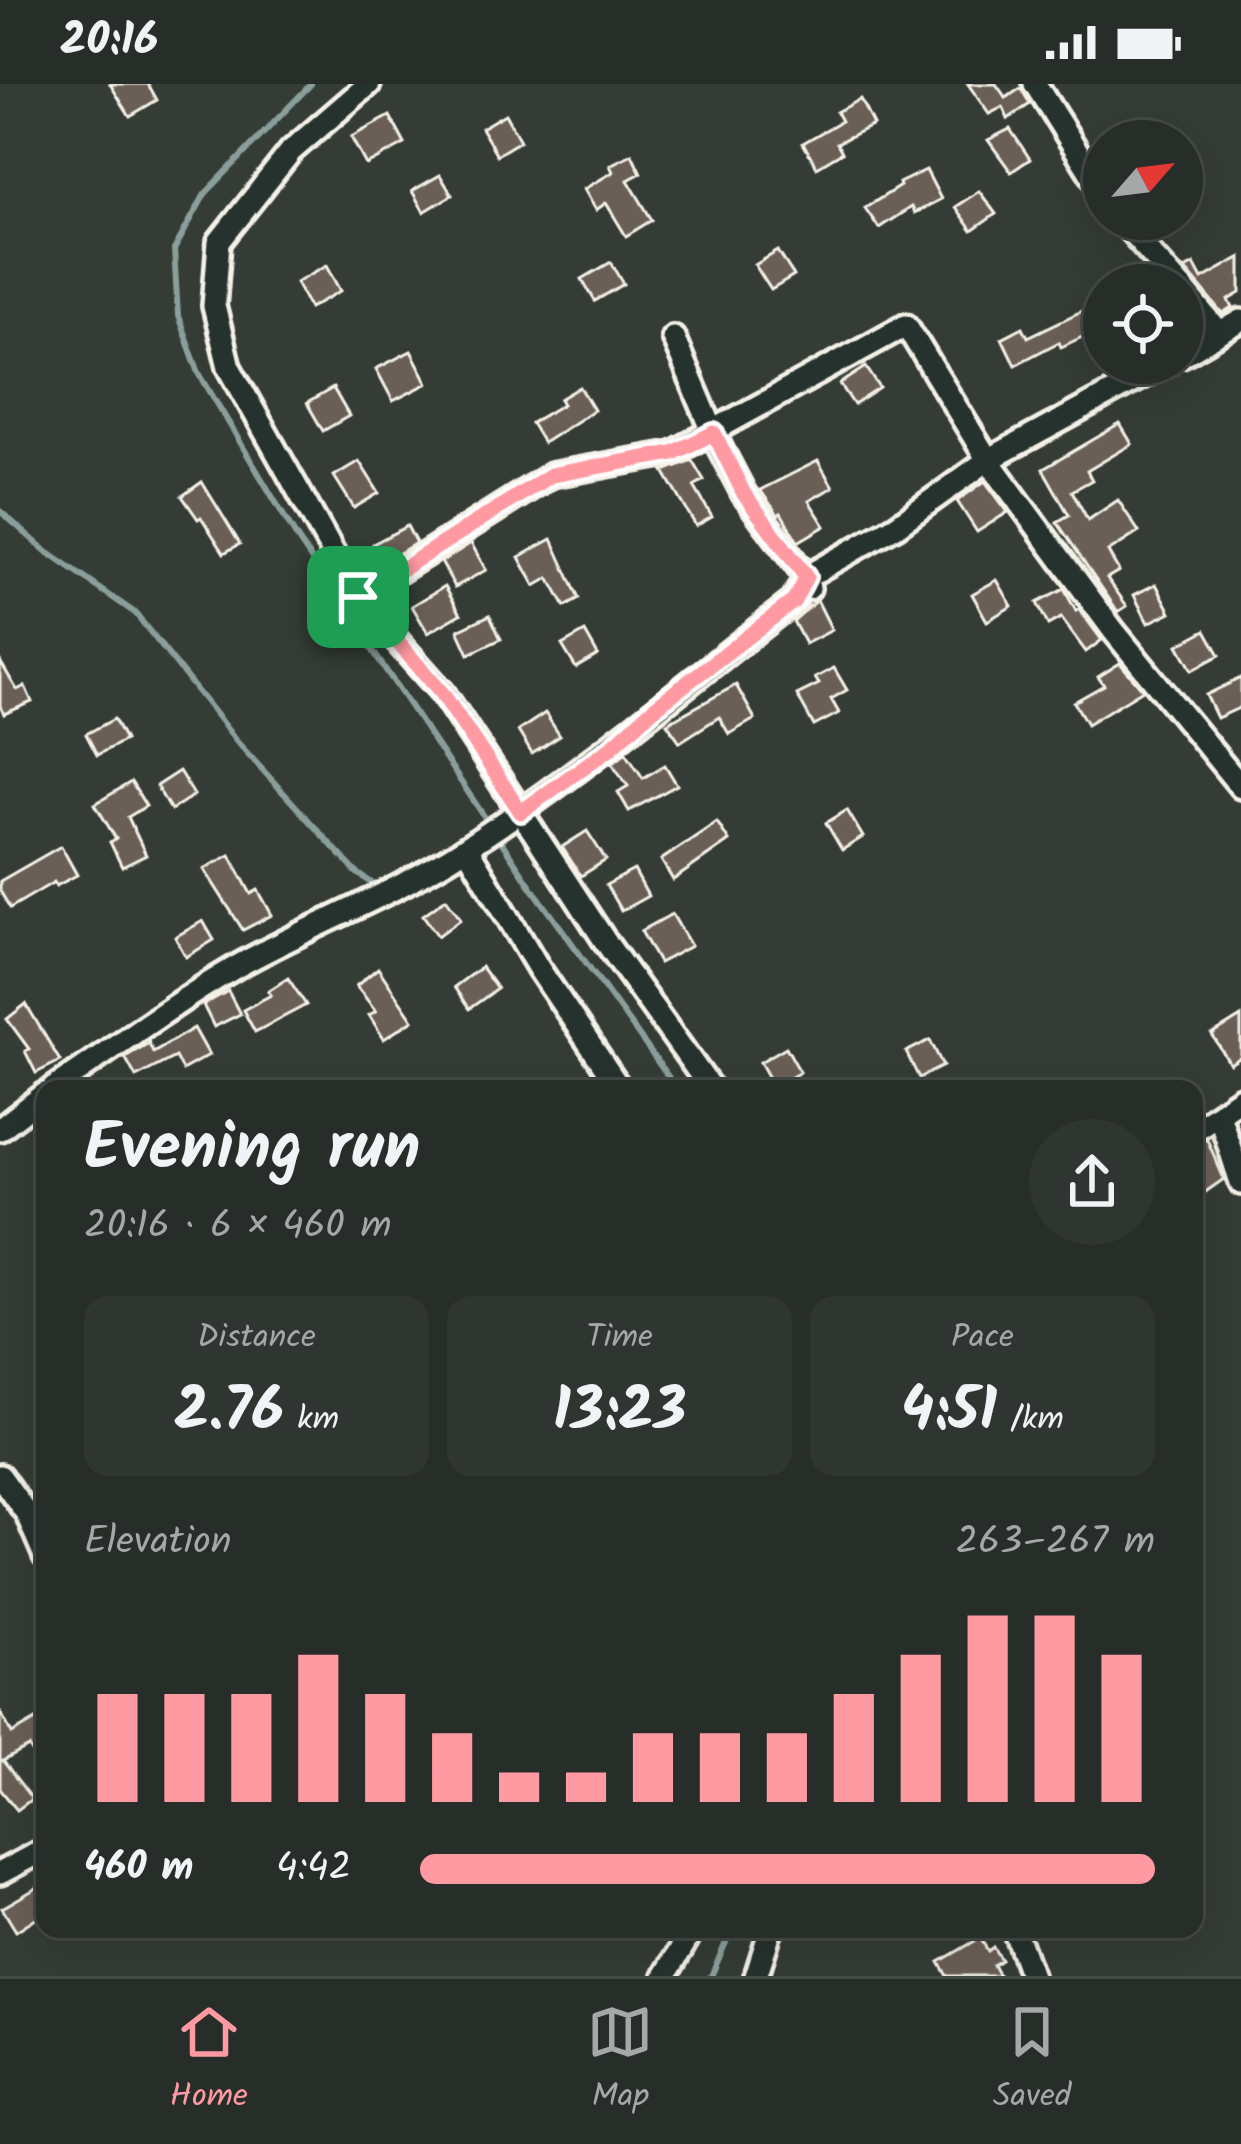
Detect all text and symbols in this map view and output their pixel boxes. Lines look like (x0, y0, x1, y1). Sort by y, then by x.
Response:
text: 20:16 (60, 6, 158, 78)
north arrow (1083, 120, 1203, 240)
map controls (1083, 120, 1203, 384)
button: locate (1083, 264, 1203, 384)
pin (307, 546, 409, 648)
icon: arrive (325, 564, 391, 630)
text: Evening run (84, 1098, 420, 1203)
button: share (1029, 1119, 1155, 1245)
text: 20:16 · 6 × 460 m (84, 1196, 392, 1258)
text: Distance (197, 1312, 316, 1365)
text: Time (586, 1312, 653, 1365)
text: Pace (951, 1312, 1014, 1365)
text: 2.76 (174, 1365, 284, 1461)
text: 13:23 (553, 1365, 686, 1461)
text: 4:51 (901, 1365, 997, 1461)
text: km (284, 1394, 339, 1447)
text: /km (997, 1394, 1064, 1447)
text: Elevation (84, 1512, 232, 1574)
text: 263–267 m (956, 1512, 1155, 1574)
text: 460 m (84, 1838, 193, 1900)
text: 4:42 (276, 1838, 351, 1900)
tab: Home (170, 1999, 248, 2124)
tab: Map (587, 1999, 653, 2124)
tab: Saved (993, 1999, 1071, 2124)

